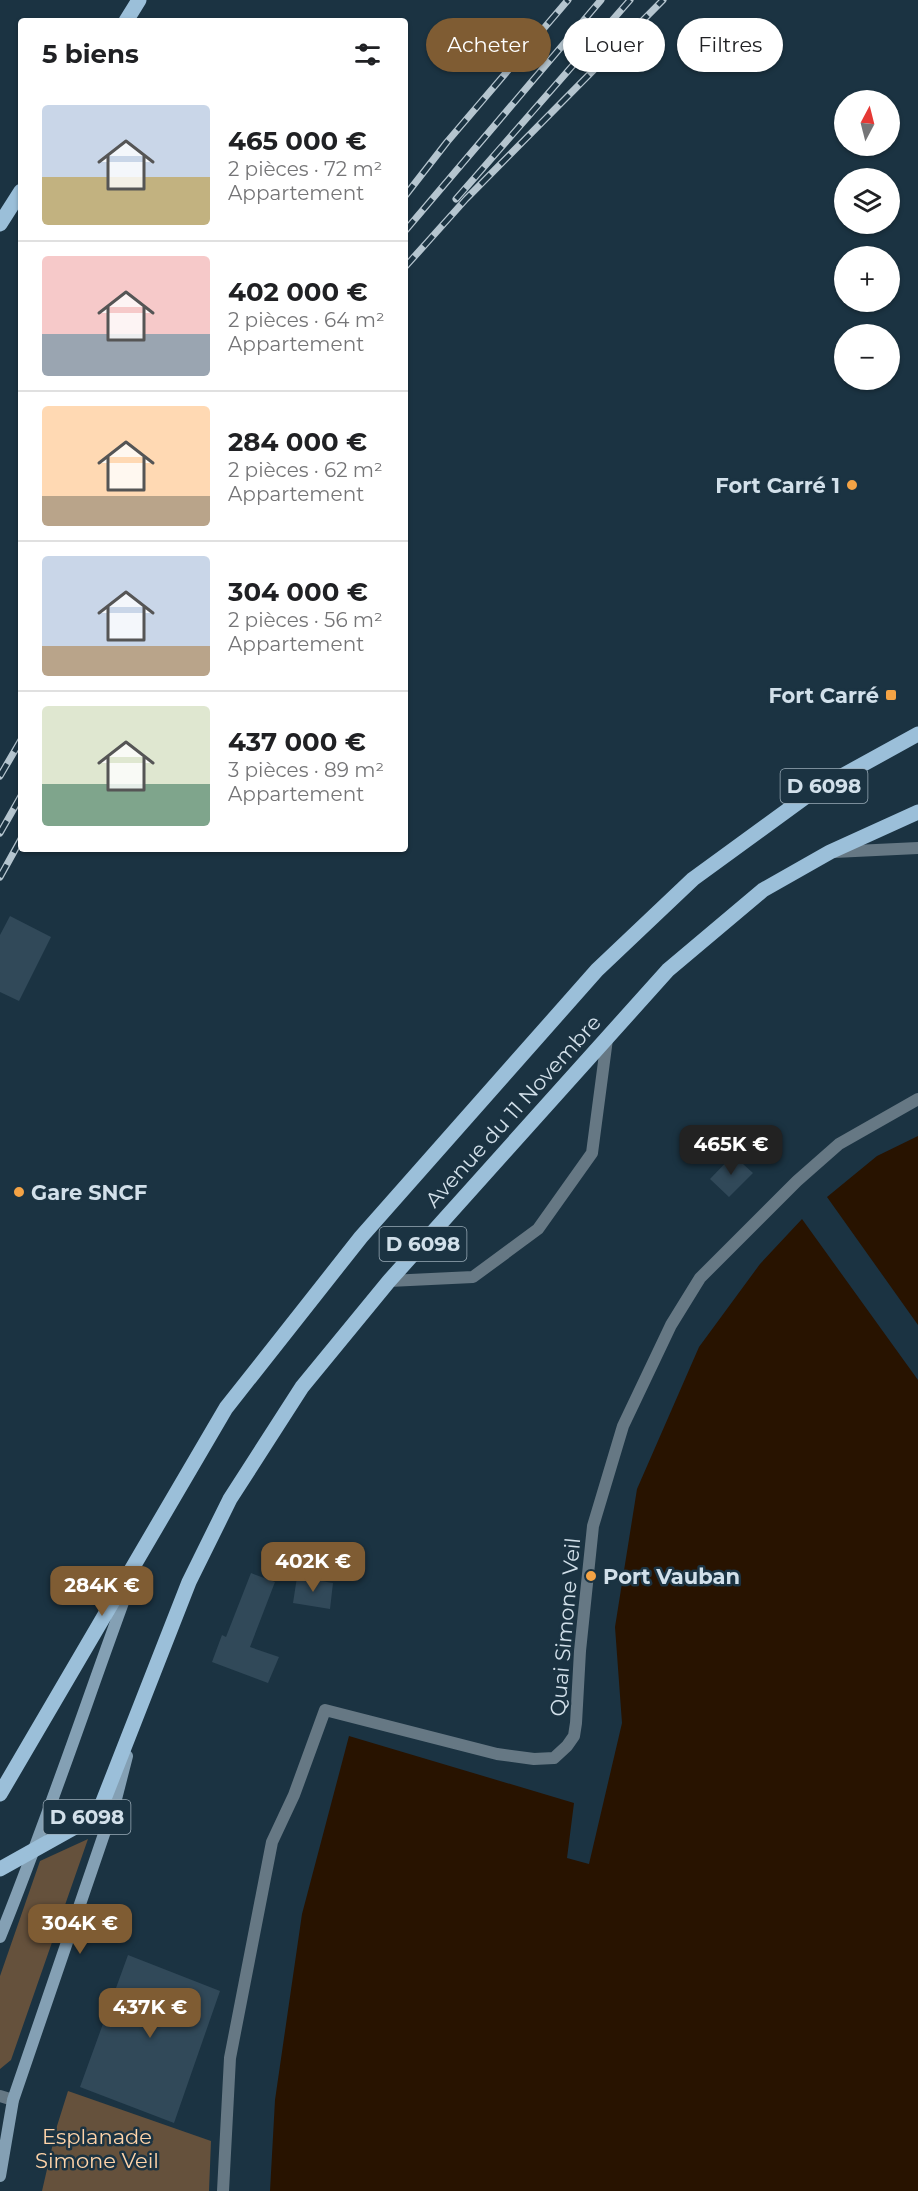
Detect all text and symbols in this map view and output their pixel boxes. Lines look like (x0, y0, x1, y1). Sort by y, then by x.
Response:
chip: Acheter (426, 18, 551, 72)
chip: Louer (563, 18, 665, 72)
chip: Filtres (677, 18, 783, 72)
text: 5 biens (42, 38, 139, 70)
icon: filters (351, 38, 384, 71)
north arrow (834, 90, 900, 156)
map controls (834, 90, 900, 390)
text: 465 000 € (228, 125, 367, 157)
icon: home (90, 129, 162, 201)
text: 2 pièces · 72 m² (228, 157, 382, 181)
button: layers (834, 168, 900, 234)
text: Appartement (228, 181, 364, 205)
button: + (834, 246, 900, 312)
text: 402 000 € (228, 276, 368, 308)
icon: home (90, 280, 162, 352)
text: 2 pièces · 64 m² (228, 308, 385, 332)
button: − (834, 324, 900, 390)
text: Appartement (228, 332, 364, 356)
text: 284 000 € (228, 426, 367, 458)
icon: home (90, 430, 162, 502)
text: 2 pièces · 62 m² (228, 458, 383, 482)
place label: Fort Carré 1 (715, 473, 840, 498)
marker: Fort Carré 1 (845, 478, 859, 492)
text: Appartement (228, 482, 364, 506)
text: 304 000 € (228, 576, 368, 608)
icon: home (90, 580, 162, 652)
text: 2 pièces · 56 m² (228, 608, 383, 632)
text: Appartement (228, 632, 364, 656)
place label: Fort Carré (768, 683, 879, 708)
marker: Fort Carré (884, 688, 898, 702)
text: 437 000 € (228, 726, 366, 758)
icon: home (90, 730, 162, 802)
text: 3 pièces · 89 m² (228, 758, 384, 782)
road number: D 6098 (780, 769, 868, 803)
text: Appartement (228, 782, 364, 806)
street label: Avenue du 11 Novembre (420, 1010, 606, 1212)
pin: 465K € (682, 1125, 780, 1176)
text: 465K € (693, 1132, 769, 1156)
place label: Gare SNCF (31, 1180, 147, 1205)
marker: Gare SNCF (12, 1185, 26, 1199)
road number: D 6098 (380, 1227, 466, 1261)
street label: Quai Simone Veil (545, 1537, 585, 1717)
pin: 402K € (264, 1542, 362, 1593)
text: 402K € (275, 1549, 351, 1573)
place label: Port Vauban (603, 1564, 740, 1589)
pin: 284K € (53, 1566, 151, 1617)
marker: Port Vauban (584, 1569, 598, 1583)
text: 284K € (64, 1573, 140, 1597)
road number: D 6098 (44, 1800, 130, 1834)
pin: 304K € (31, 1904, 129, 1955)
text: 304K € (42, 1911, 118, 1935)
pin: 437K € (101, 1988, 199, 2039)
text: 437K € (113, 1995, 187, 2019)
park label: Esplanade Simone Veil (35, 2124, 159, 2173)

